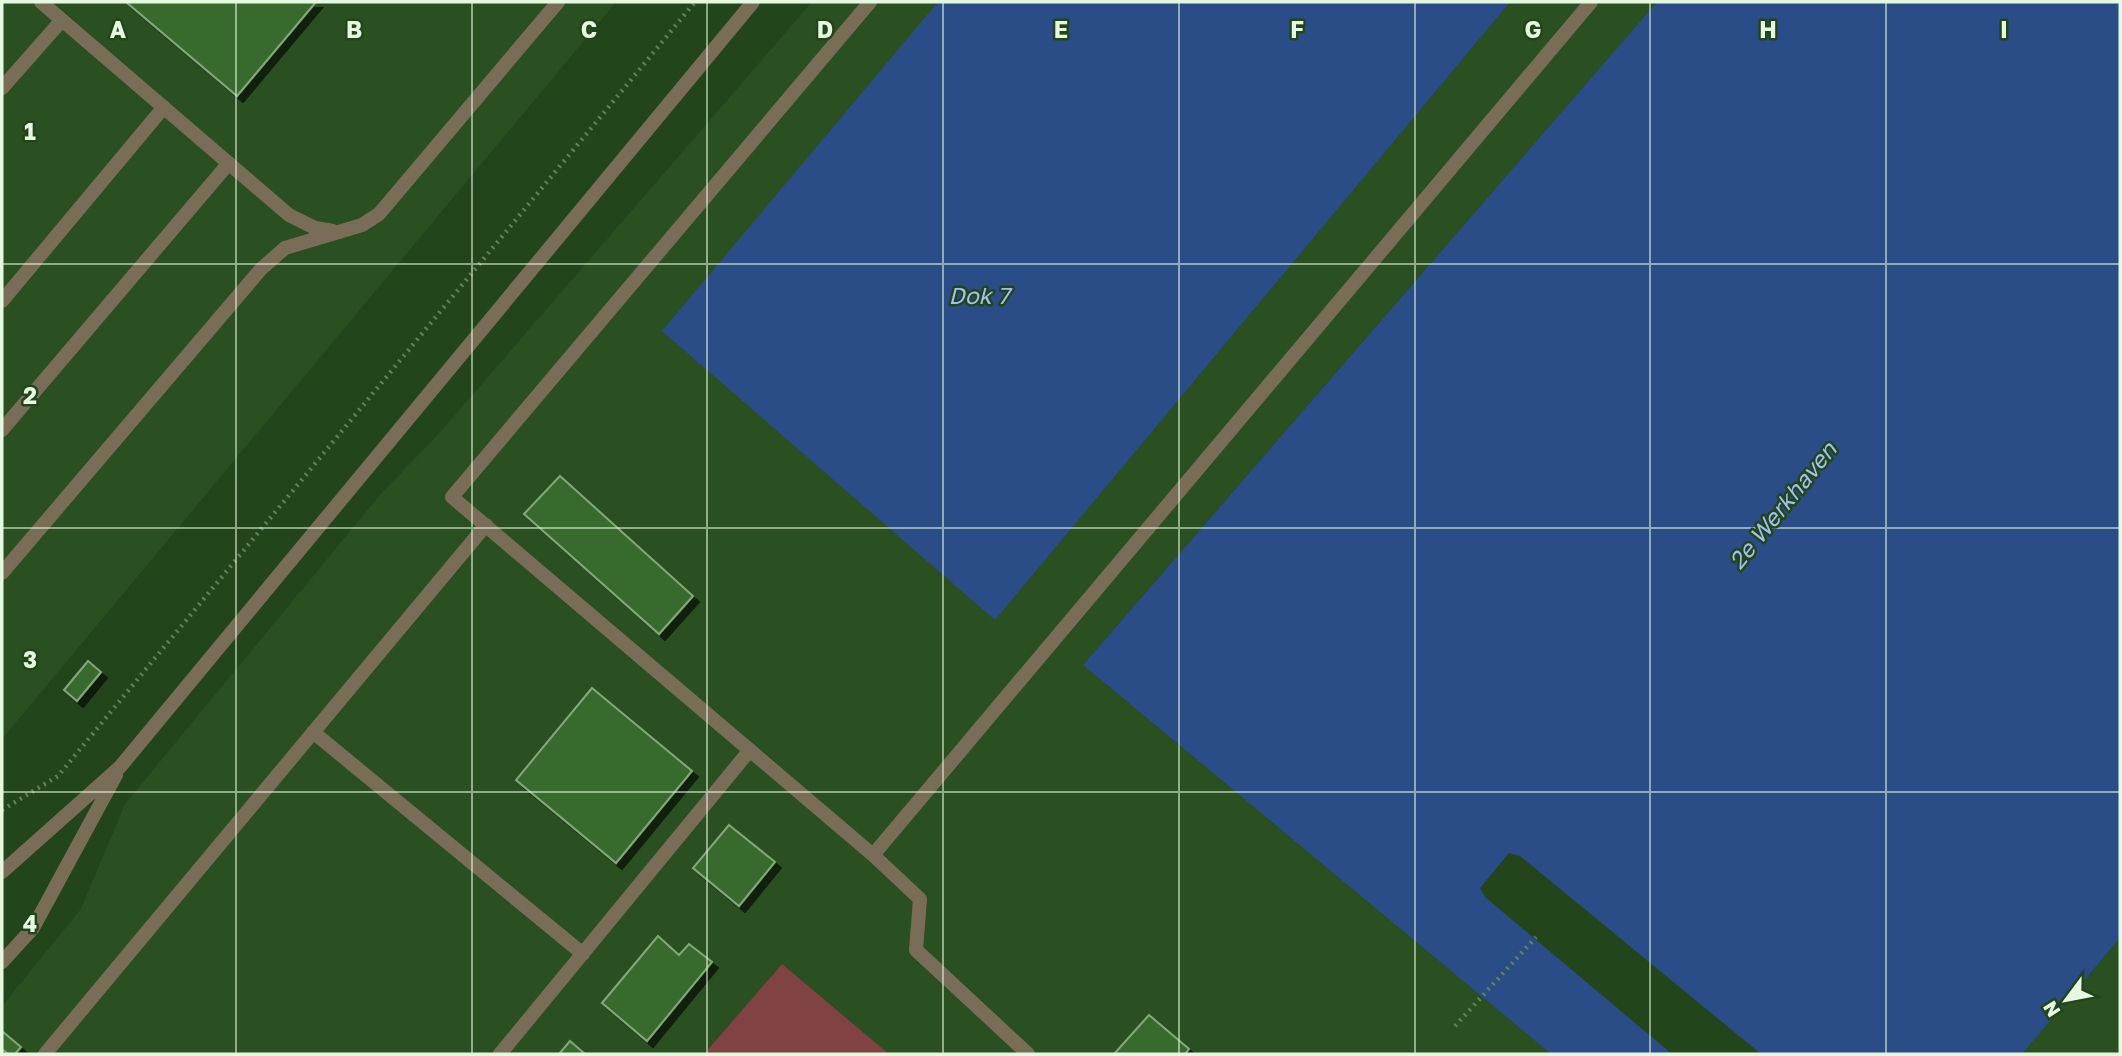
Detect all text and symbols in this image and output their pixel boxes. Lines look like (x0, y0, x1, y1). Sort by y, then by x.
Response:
text: A (110, 15, 127, 43)
text: B (346, 15, 362, 43)
text: C (581, 15, 597, 43)
text: D (817, 15, 833, 43)
text: E (1054, 15, 1068, 43)
text: F (1290, 15, 1304, 43)
text: G (1525, 15, 1541, 43)
text: H (1759, 15, 1777, 43)
text: I (2000, 15, 2008, 43)
text: 1 (24, 117, 36, 145)
water label: Dok 7 (949, 281, 1013, 309)
text: 2 (23, 381, 37, 409)
water label: 2e Werkhaven (1722, 435, 1842, 574)
text: 3 (23, 645, 37, 673)
text: 4 (23, 909, 37, 937)
north arrow (2031, 965, 2101, 1035)
text: N (2038, 997, 2065, 1021)

